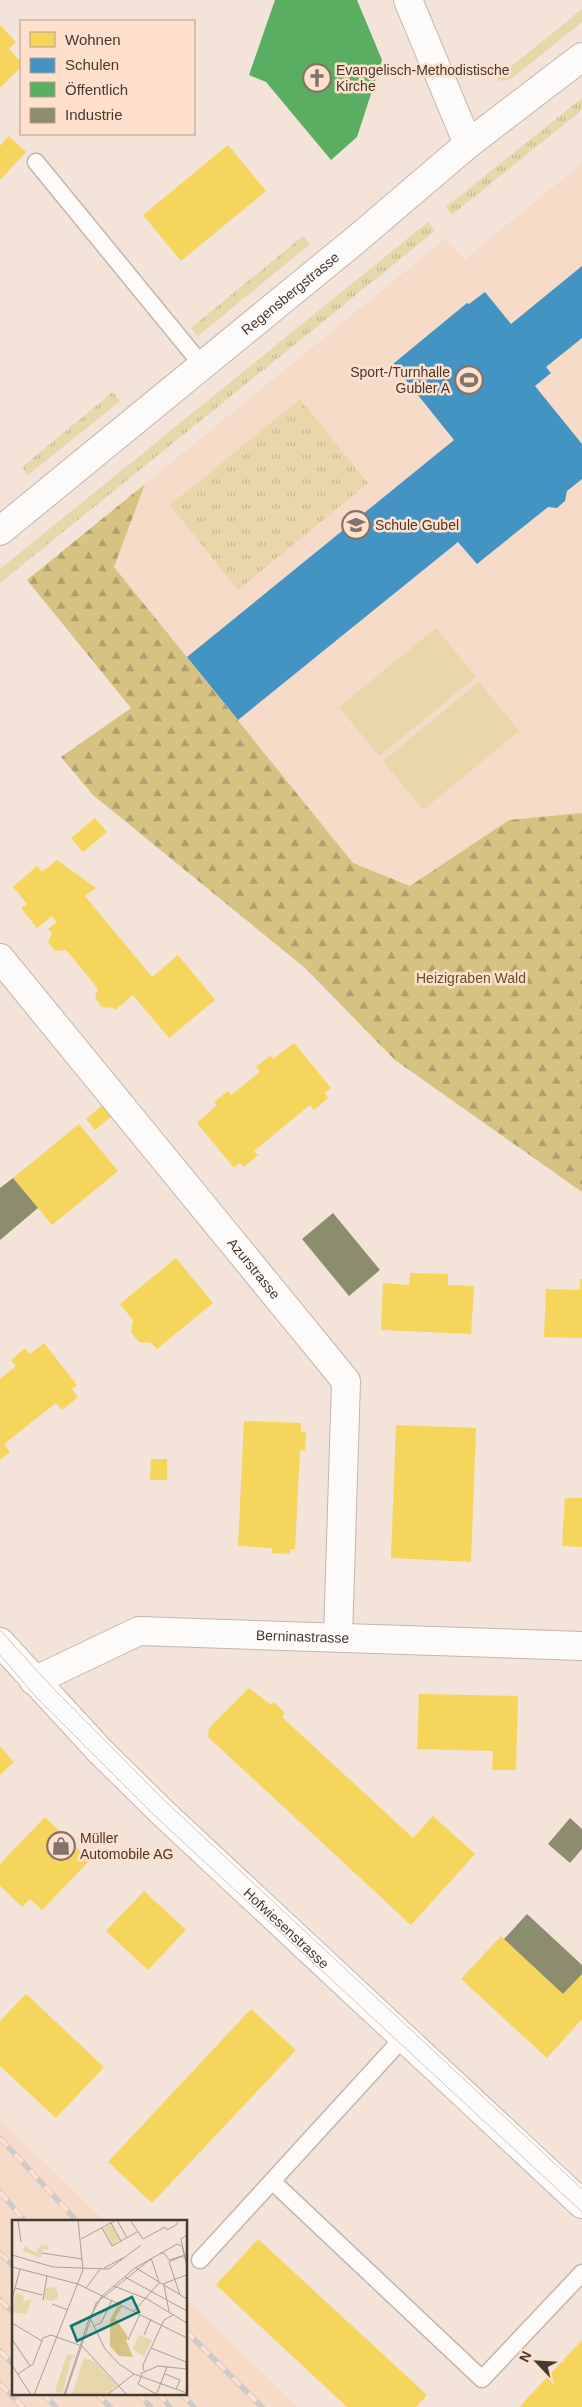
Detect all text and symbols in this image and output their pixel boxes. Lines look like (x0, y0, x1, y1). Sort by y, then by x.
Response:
legend (20, 20, 195, 135)
text: Wohnen (65, 31, 121, 48)
text: Schulen (65, 56, 119, 73)
place label: Evangelisch-Methodistische Kirche (336, 62, 510, 94)
church icon: Evangelisch-Methodistische Kirche (302, 63, 332, 93)
text: Öffentlich (65, 81, 128, 98)
text: Industrie (65, 106, 123, 123)
street label: Regensbergstrasse (238, 249, 342, 338)
place label: Sport-/Turnhalle Gubler A (350, 364, 451, 396)
sports icon: Sport-/Turnhalle Gubler A (454, 365, 484, 395)
school or university icon: Schule Gubel (341, 510, 371, 540)
place label: Schule Gubel (375, 517, 459, 533)
park label: Heizigraben Wald (416, 970, 526, 986)
street label: Azurstrasse (224, 1235, 284, 1302)
street label: Berninastrasse (256, 1627, 350, 1646)
place label: Müller Automobile AG (80, 1830, 173, 1862)
shop icon: Müller Automobile AG (46, 1831, 76, 1861)
street label: Hofwiesenstrasse (240, 1885, 332, 1972)
inset map (12, 2220, 188, 2394)
north arrow (512, 2337, 562, 2387)
text: N (516, 2349, 535, 2364)

